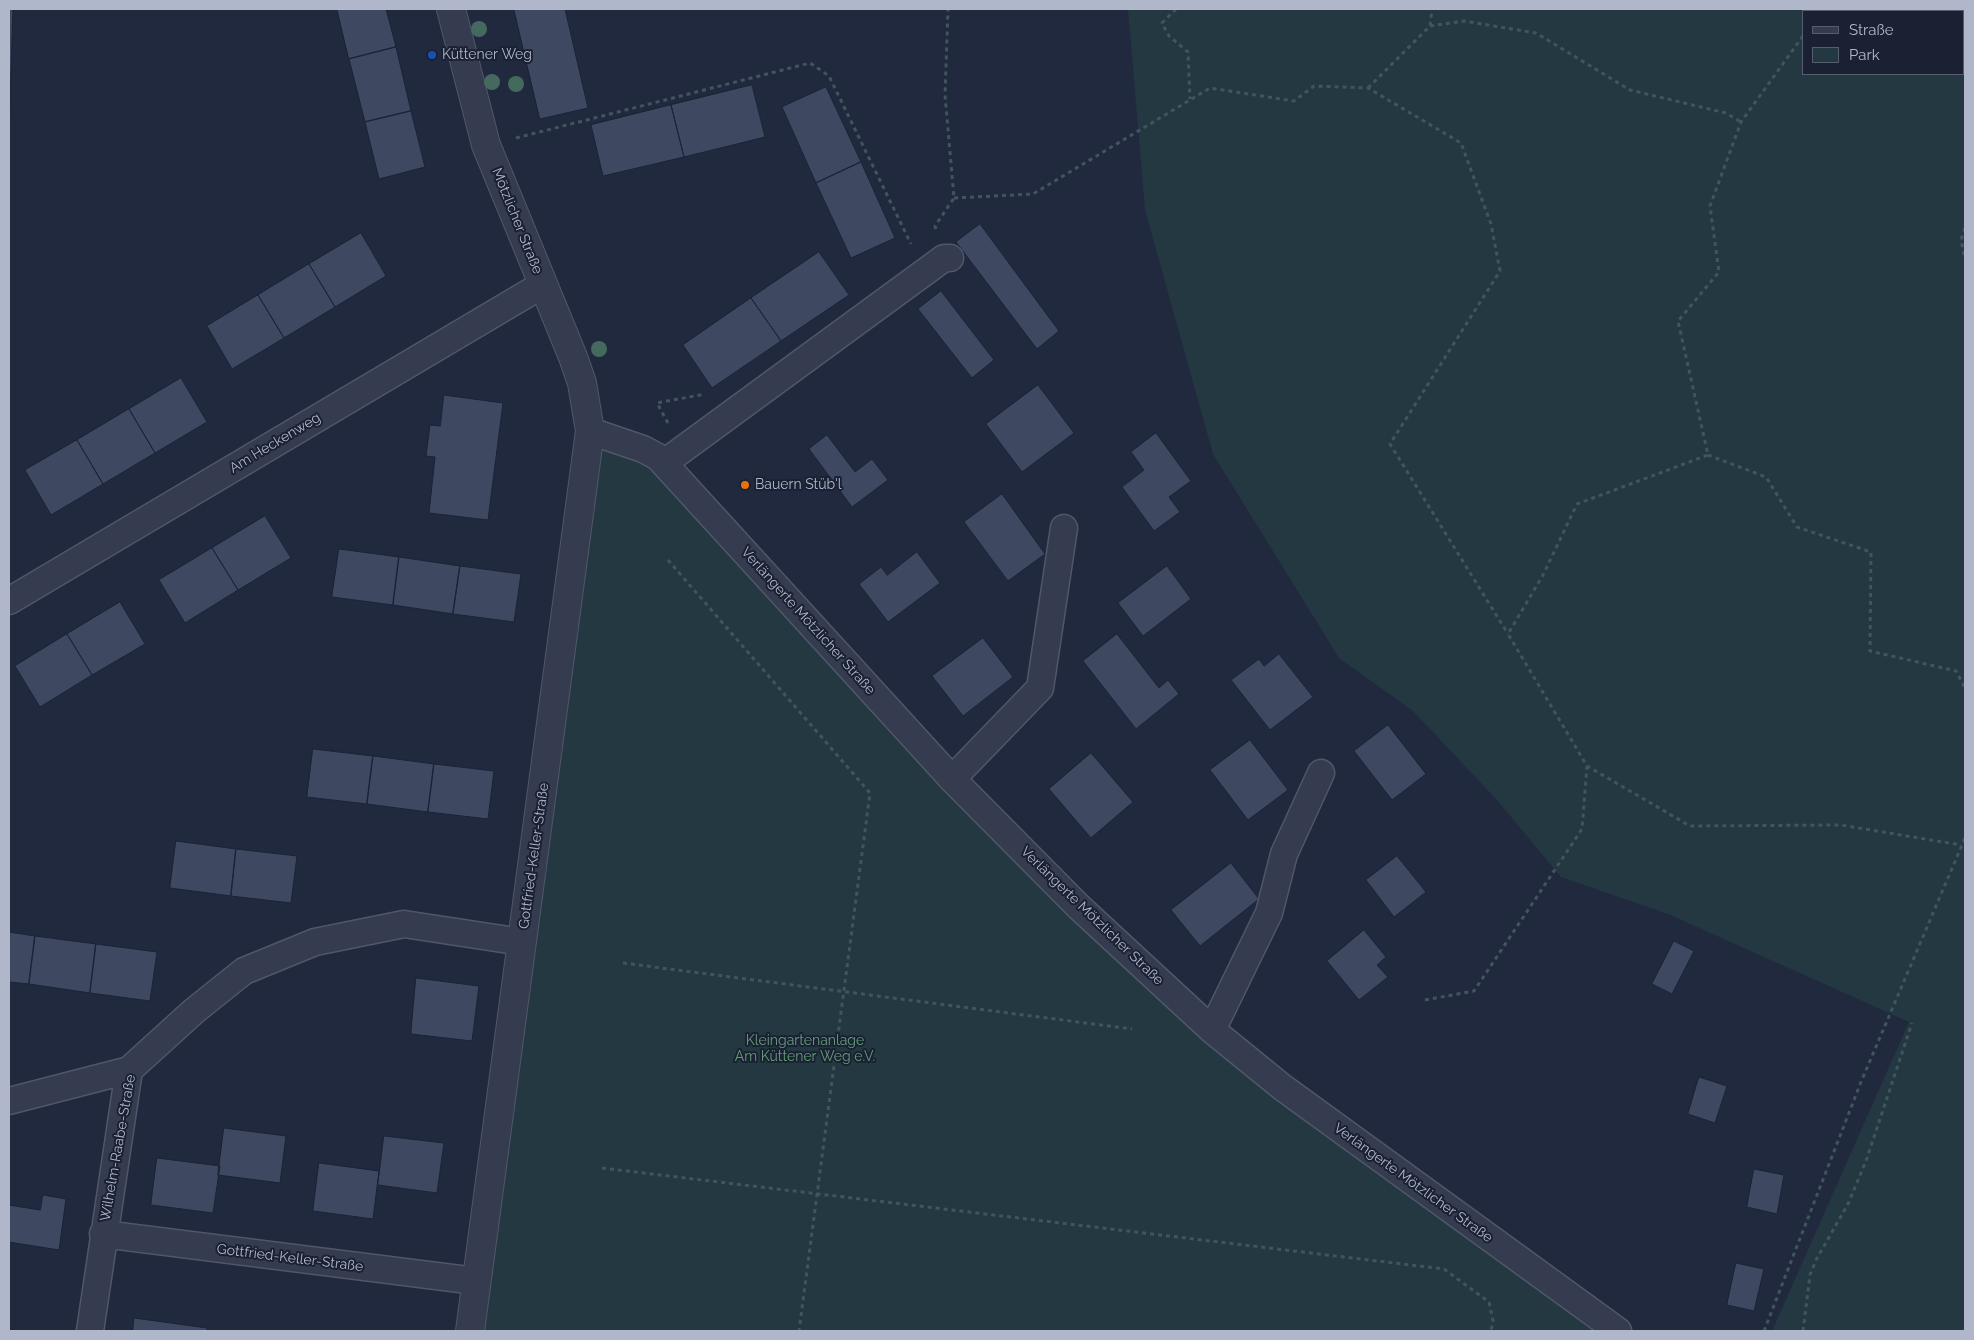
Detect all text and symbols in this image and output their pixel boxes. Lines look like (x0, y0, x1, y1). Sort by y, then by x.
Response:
legend (1802, 10, 1964, 75)
text: Straße (1849, 21, 1893, 39)
text: Park (1849, 46, 1880, 64)
place label: Küttener Weg (442, 47, 532, 63)
marker: Küttener Weg (426, 49, 438, 61)
street label: Mötzlicher Straße (488, 166, 546, 276)
street label: Am Heckenweg (226, 409, 324, 477)
place label: Bauern Stüb'l (755, 477, 841, 493)
marker: Bauern Stüb'l (739, 479, 751, 491)
street label: Verlängerte Mötzlicher Straße (737, 544, 879, 698)
street label: Gottfried-Keller-Straße (515, 782, 553, 930)
street label: Verlängerte Mötzlicher Straße (1017, 843, 1167, 989)
park label: Kleingartenanlage Am Küttener Weg e.V. (735, 1033, 875, 1066)
street label: Wilhelm-Raabe-Straße (97, 1073, 139, 1223)
street label: Verlängerte Mötzlicher Straße (1330, 1120, 1496, 1246)
street label: Gottfried-Keller-Straße (216, 1241, 364, 1275)

